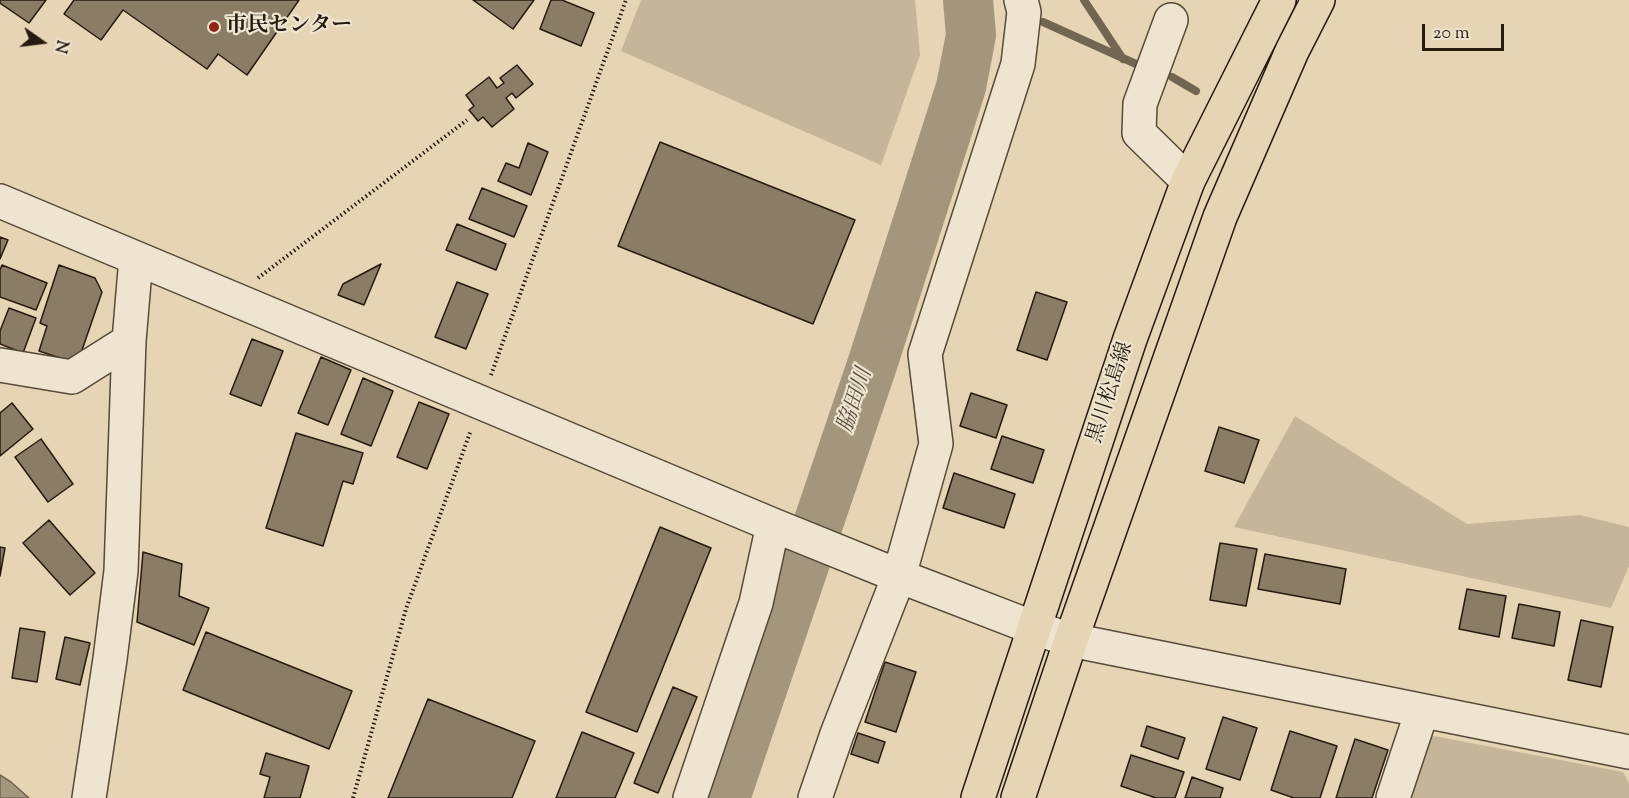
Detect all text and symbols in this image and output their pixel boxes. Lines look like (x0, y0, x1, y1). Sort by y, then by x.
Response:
north arrow (12, 12, 72, 72)
scale bar (1425, 12, 1508, 50)
place label: 市民センター (226, 14, 352, 40)
marker: 市民センター (207, 20, 221, 34)
text: 20 m (1433, 21, 1470, 47)
text: N (47, 37, 73, 55)
street label: 黒川松島線 (1084, 339, 1140, 447)
water label: 脇田川 (834, 366, 880, 436)

